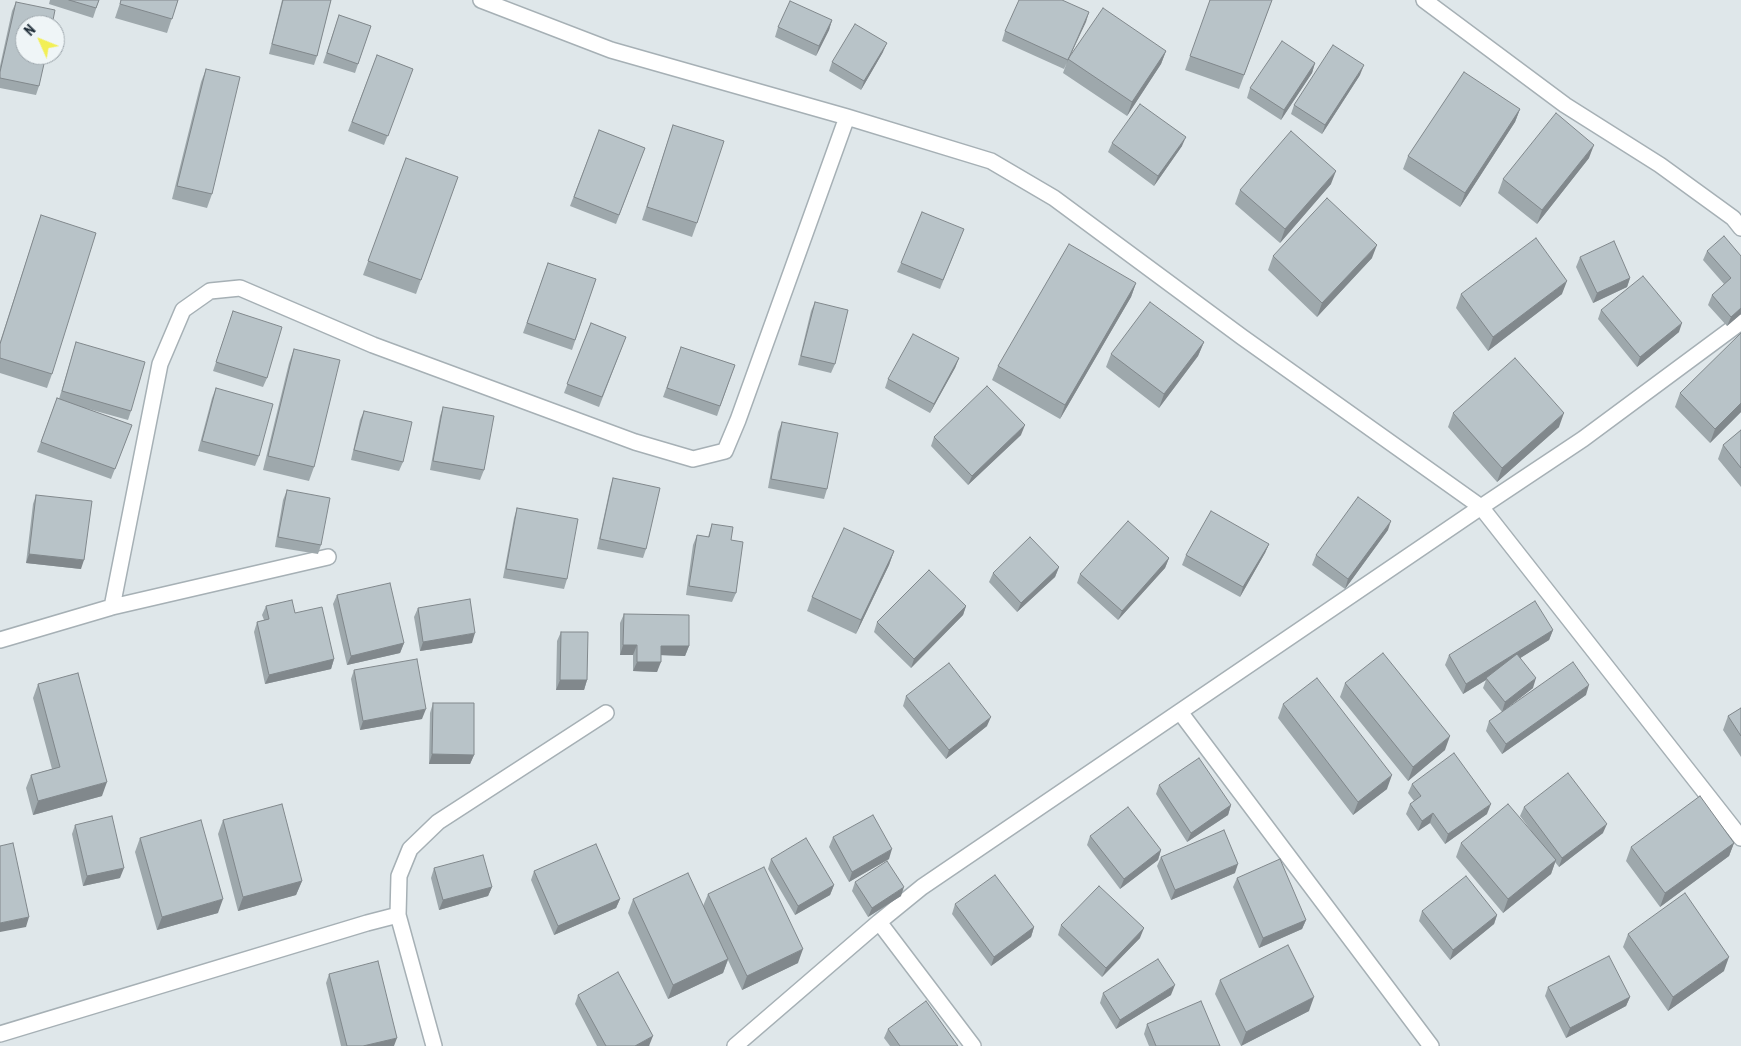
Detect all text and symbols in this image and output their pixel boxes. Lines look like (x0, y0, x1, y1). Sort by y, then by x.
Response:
north arrow (15, 15, 65, 65)
text: N (21, 22, 39, 39)

